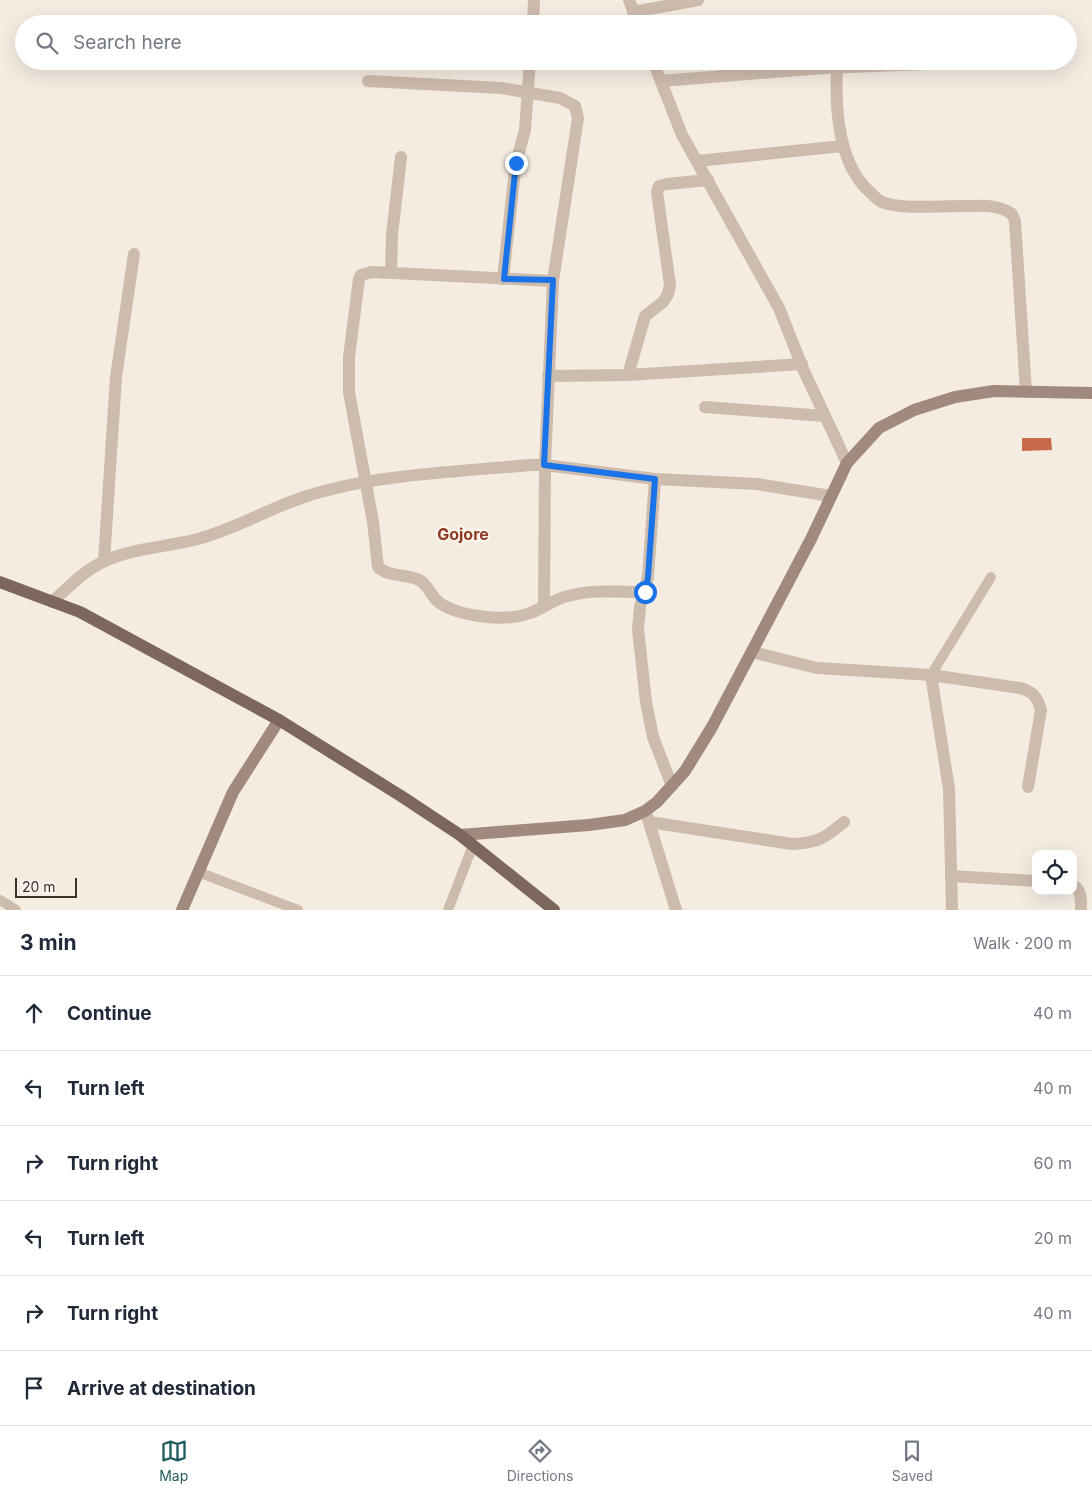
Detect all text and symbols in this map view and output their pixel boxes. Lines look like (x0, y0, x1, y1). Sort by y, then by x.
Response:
search box (15, 15, 1077, 70)
icon: search (33, 29, 61, 57)
text: Search here (73, 31, 182, 54)
route end (505, 152, 528, 175)
district label: Gojore (437, 524, 489, 544)
route start (634, 581, 657, 604)
map controls (1032, 850, 1077, 895)
button: locate (1032, 850, 1077, 895)
scale bar (15, 875, 78, 898)
text: 20 m (22, 878, 56, 895)
text: 3 min (20, 930, 76, 955)
text: Walk · 200 m (973, 933, 1072, 953)
icon: ahead (20, 999, 48, 1027)
text: Continue (67, 1002, 152, 1025)
text: 40 m (1033, 1003, 1072, 1023)
icon: left (20, 1074, 48, 1102)
text: Turn left (67, 1077, 145, 1100)
text: 40 m (1033, 1078, 1072, 1098)
icon: right (20, 1149, 48, 1177)
text: Turn right (67, 1152, 158, 1175)
text: 60 m (1033, 1153, 1072, 1173)
icon: left (20, 1224, 48, 1252)
text: Turn left (67, 1227, 145, 1250)
text: 20 m (1034, 1228, 1072, 1248)
icon: right (20, 1299, 48, 1327)
text: Turn right (67, 1302, 158, 1325)
text: 40 m (1033, 1303, 1072, 1323)
icon: arrive (20, 1374, 48, 1402)
text: Arrive at destination (67, 1377, 256, 1400)
tab: Map (159, 1437, 188, 1484)
tab: Directions (507, 1437, 573, 1484)
tab: Saved (892, 1437, 933, 1484)

